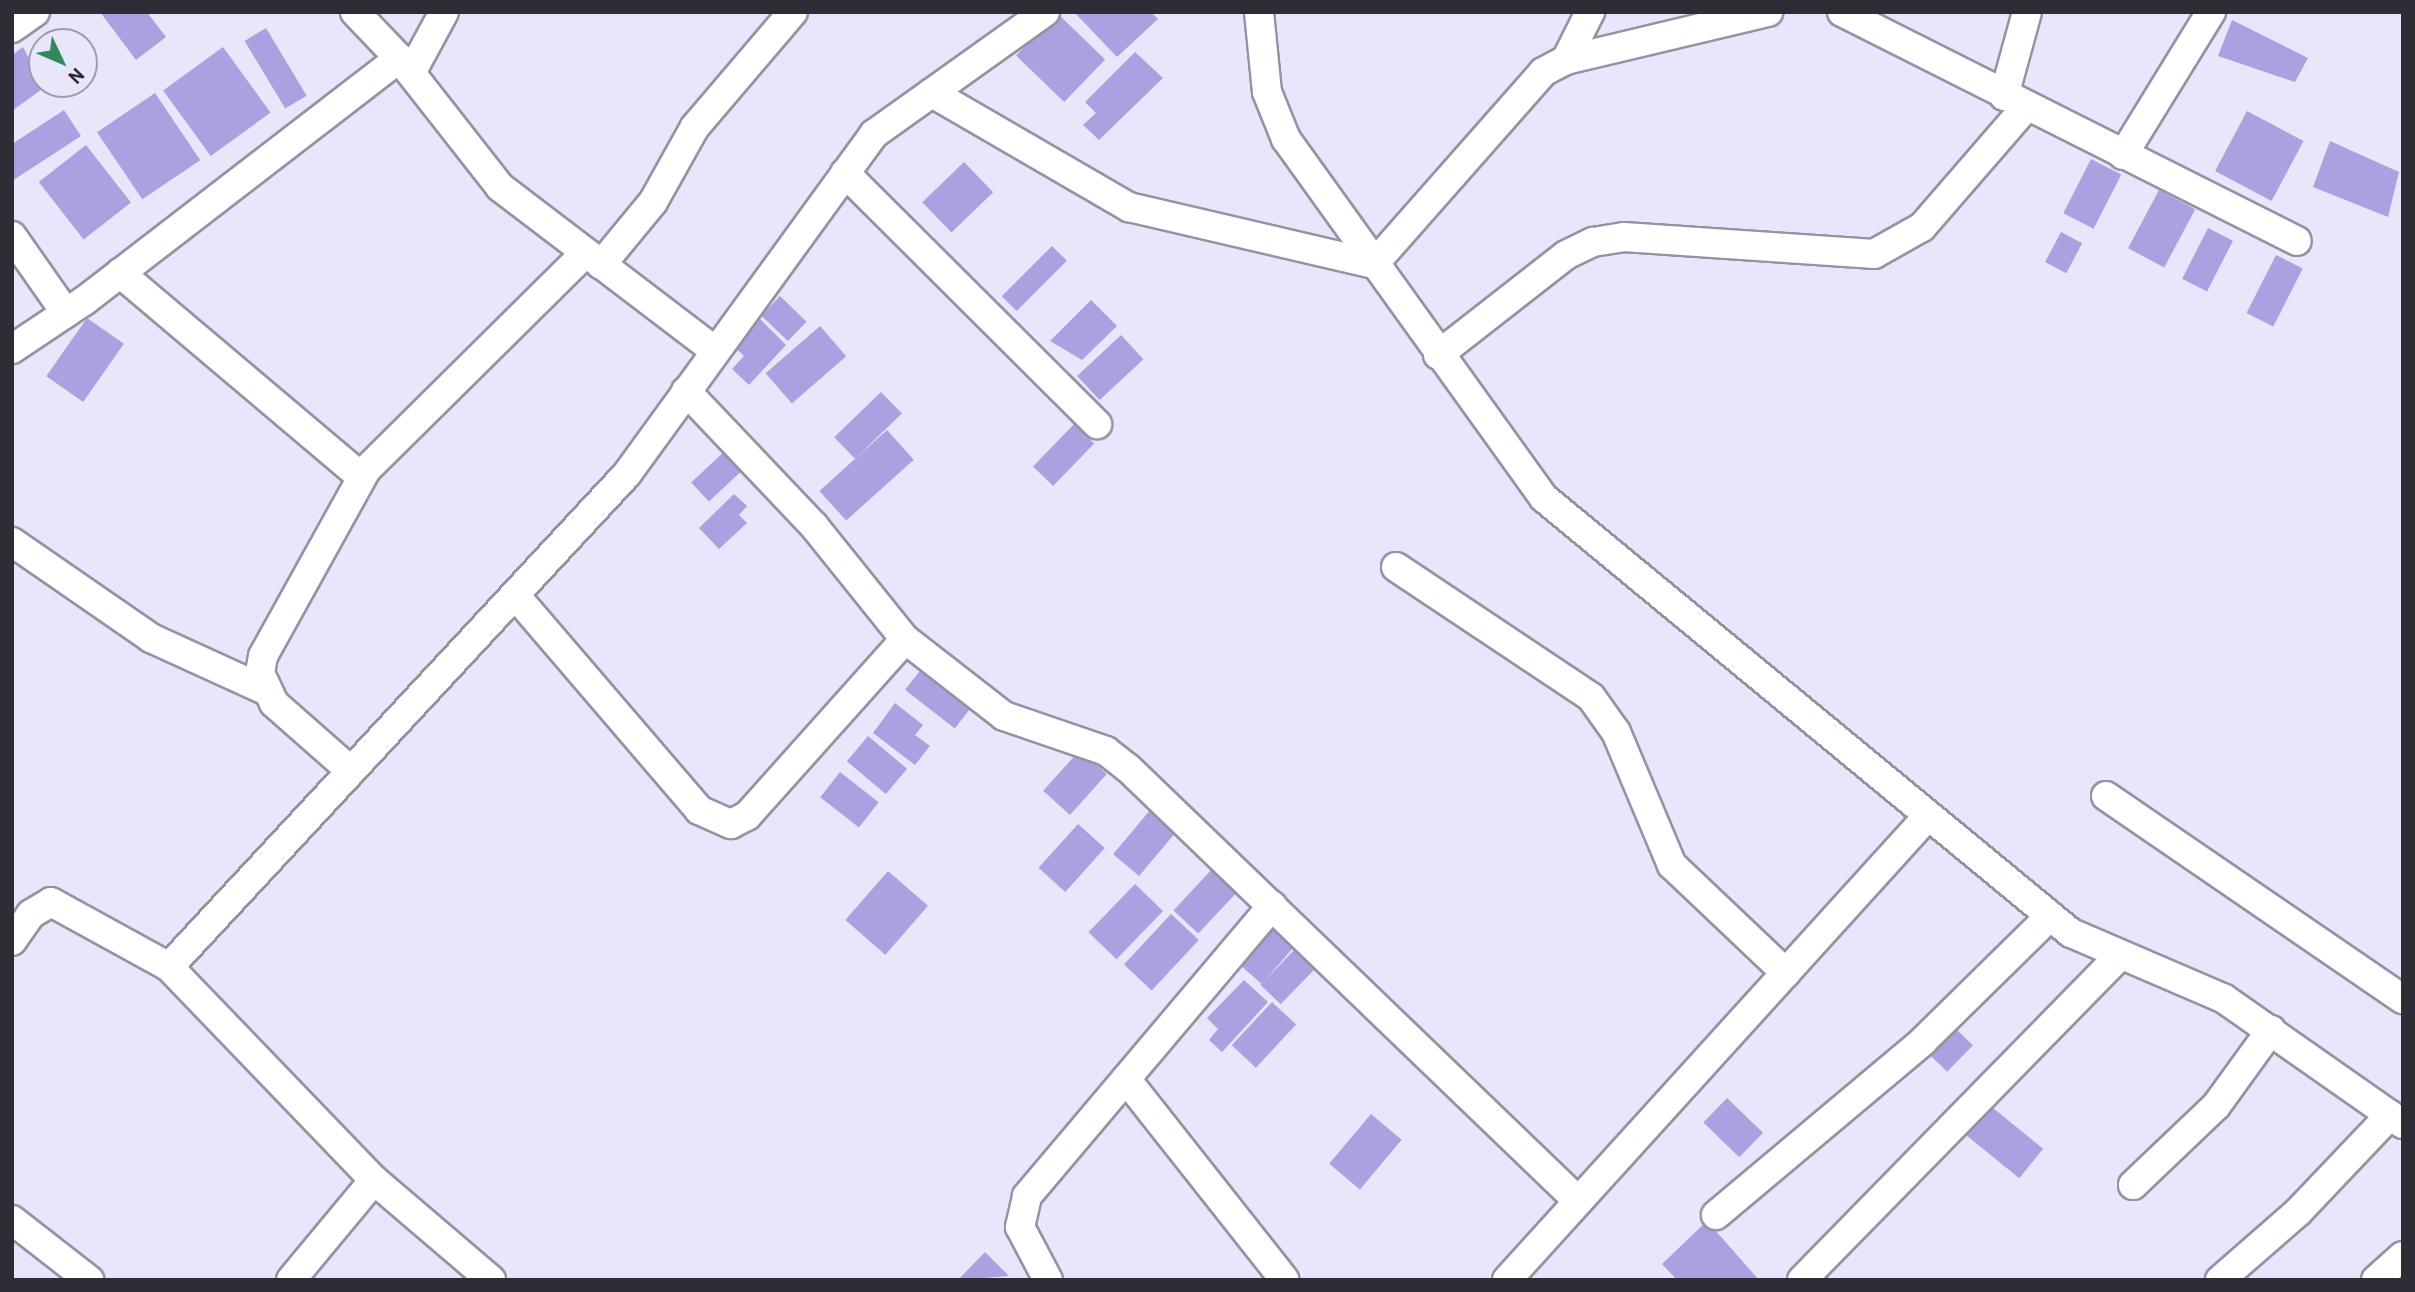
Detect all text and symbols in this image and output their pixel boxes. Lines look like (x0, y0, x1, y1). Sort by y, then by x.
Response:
north arrow (28, 28, 98, 98)
text: N (64, 64, 90, 89)

